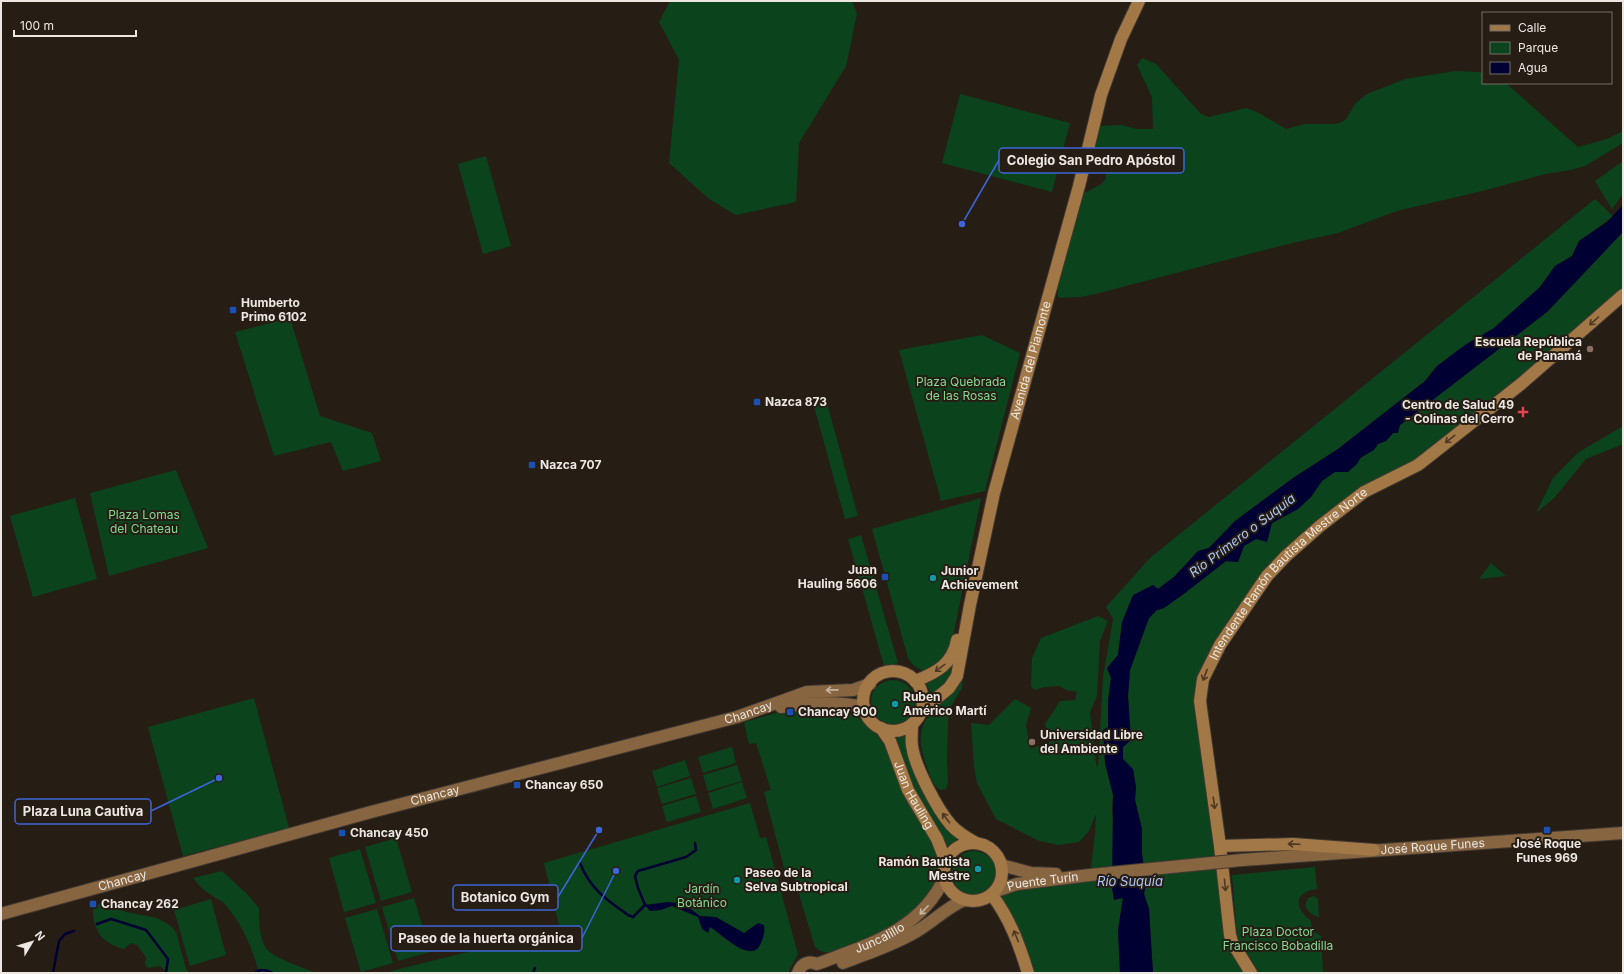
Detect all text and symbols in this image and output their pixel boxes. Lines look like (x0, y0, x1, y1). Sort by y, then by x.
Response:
scale bar (14, 12, 136, 38)
legend (1482, 12, 1612, 84)
text: 100 m (20, 18, 54, 33)
text: Calle (1518, 20, 1546, 35)
text: Parque (1518, 40, 1558, 55)
text: Agua (1518, 60, 1547, 75)
callout: Colegio San Pedro Apóstol (999, 148, 1184, 173)
text: Colegio San Pedro Apóstol (1007, 152, 1175, 168)
place label: Humberto Primo 6102 (241, 295, 307, 324)
street label: Avenida del Piamonte (1007, 299, 1054, 421)
marker: Humberto Primo 6102 (228, 305, 238, 315)
one-way arrow (1589, 316, 1599, 325)
place label: Escuela República de Panamá (1475, 334, 1582, 363)
marker: Escuela República de Panamá (1585, 344, 1595, 354)
park label: Plaza Quebrada de las Rosas (916, 374, 1006, 403)
place label: Nazca 873 (765, 394, 827, 409)
marker: Nazca 873 (752, 397, 762, 407)
place label: Centro de Salud 49 - Colinas del Cerro (1402, 397, 1514, 426)
marker: Centro de Salud 49 - Colinas del Cerro (1517, 406, 1529, 418)
one-way arrow (1444, 435, 1455, 443)
place label: Nazca 707 (540, 457, 601, 472)
marker: Nazca 707 (527, 460, 537, 470)
street label: Intendente Ramón Bautista Mestre Norte (1206, 484, 1370, 662)
water label: Río Primero o Suquía (1186, 490, 1298, 580)
park label: Plaza Lomas del Chateau (108, 507, 180, 536)
place label: Juan Hauling 5606 (798, 562, 877, 591)
place label: Junior Achievement (941, 563, 1019, 592)
marker: Juan Hauling 5606 (880, 572, 890, 582)
marker: Junior Achievement (928, 573, 938, 583)
one-way arrow (935, 664, 946, 672)
one-way arrow (1200, 669, 1208, 681)
one-way arrow (826, 686, 839, 694)
place label: Ruben Américo Martí (903, 689, 987, 718)
street label: Chancay (722, 697, 775, 727)
marker: Ruben Américo Martí (890, 699, 900, 709)
place label: Chancay 900 (798, 704, 877, 719)
marker: Chancay 900 (785, 707, 795, 717)
place label: Universidad Libre del Ambiente (1040, 727, 1143, 756)
marker: Universidad Libre del Ambiente (1027, 737, 1037, 747)
street label: Juan Hauling (891, 759, 937, 832)
place label: Chancay 650 (525, 777, 603, 792)
marker: Chancay 650 (512, 780, 522, 790)
street label: Chancay (409, 781, 461, 808)
one-way arrow (1210, 796, 1218, 809)
callout: Plaza Luna Cautiva (15, 799, 151, 824)
text: Plaza Luna Cautiva (23, 803, 143, 819)
one-way arrow (942, 813, 951, 824)
place label: Chancay 450 (350, 825, 429, 840)
marker: José Roque Funes 969 (1542, 825, 1552, 835)
marker: Chancay 450 (337, 828, 347, 838)
street label: José Roque Funes (1380, 835, 1485, 857)
place label: José Roque Funes 969 (1513, 836, 1581, 865)
one-way arrow (1288, 840, 1301, 848)
place label: Ramón Bautista Mestre (878, 854, 970, 883)
marker: Ramón Bautista Mestre (973, 864, 983, 874)
place label: Paseo de la Selva Subtropical (745, 865, 848, 894)
street label: Chancay (96, 866, 149, 894)
street label: Puente Turín (1005, 869, 1079, 894)
water label: Río Suquía (1097, 873, 1163, 889)
marker: Paseo de la Selva Subtropical (732, 875, 742, 885)
one-way arrow (1221, 878, 1229, 891)
park label: Jardín Botánico (677, 881, 727, 910)
callout: Botanico Gym (453, 885, 558, 910)
text: Botanico Gym (461, 889, 549, 905)
place label: Chancay 262 (101, 896, 179, 911)
marker: Chancay 262 (88, 899, 98, 909)
one-way arrow (919, 905, 929, 915)
street label: Juncalillo (852, 919, 907, 956)
north arrow (12, 922, 52, 962)
park label: Plaza Doctor Francisco Bobadilla (1223, 924, 1333, 953)
callout: Paseo de la huerta orgánica (391, 926, 582, 951)
text: N (32, 928, 48, 943)
text: Paseo de la huerta orgánica (398, 930, 574, 946)
one-way arrow (1011, 931, 1019, 943)

